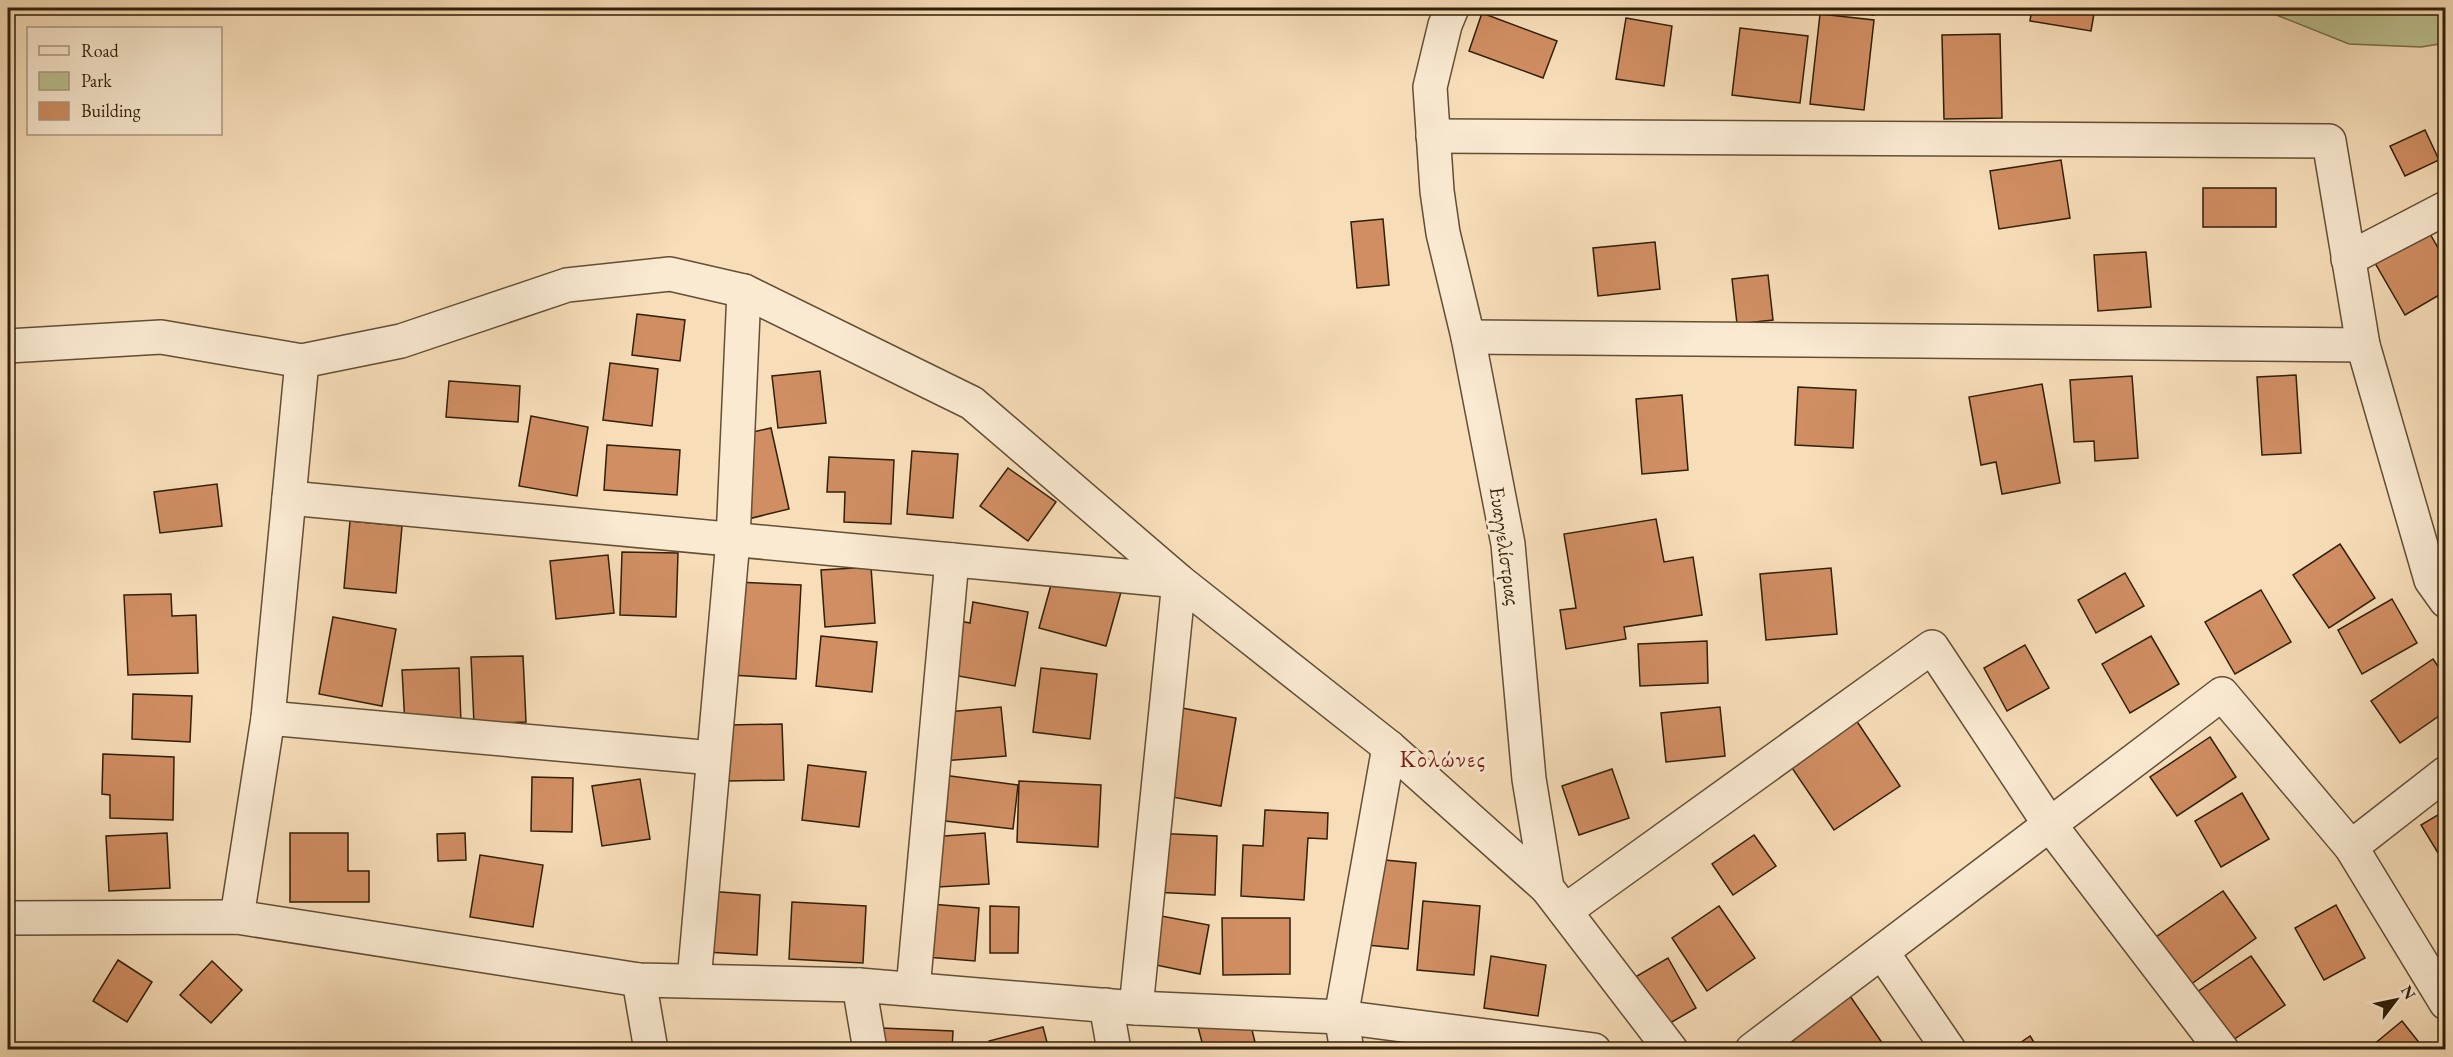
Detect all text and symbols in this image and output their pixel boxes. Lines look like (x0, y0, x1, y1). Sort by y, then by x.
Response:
legend (27, 27, 222, 135)
text: Road (81, 39, 120, 62)
text: Park (81, 69, 112, 92)
text: Building (81, 99, 141, 122)
street label: Ευαγγελίστριας (1484, 485, 1527, 607)
district label: Κολώνες (1399, 743, 1487, 774)
north arrow (2366, 970, 2426, 1030)
text: N (2396, 981, 2421, 1003)

